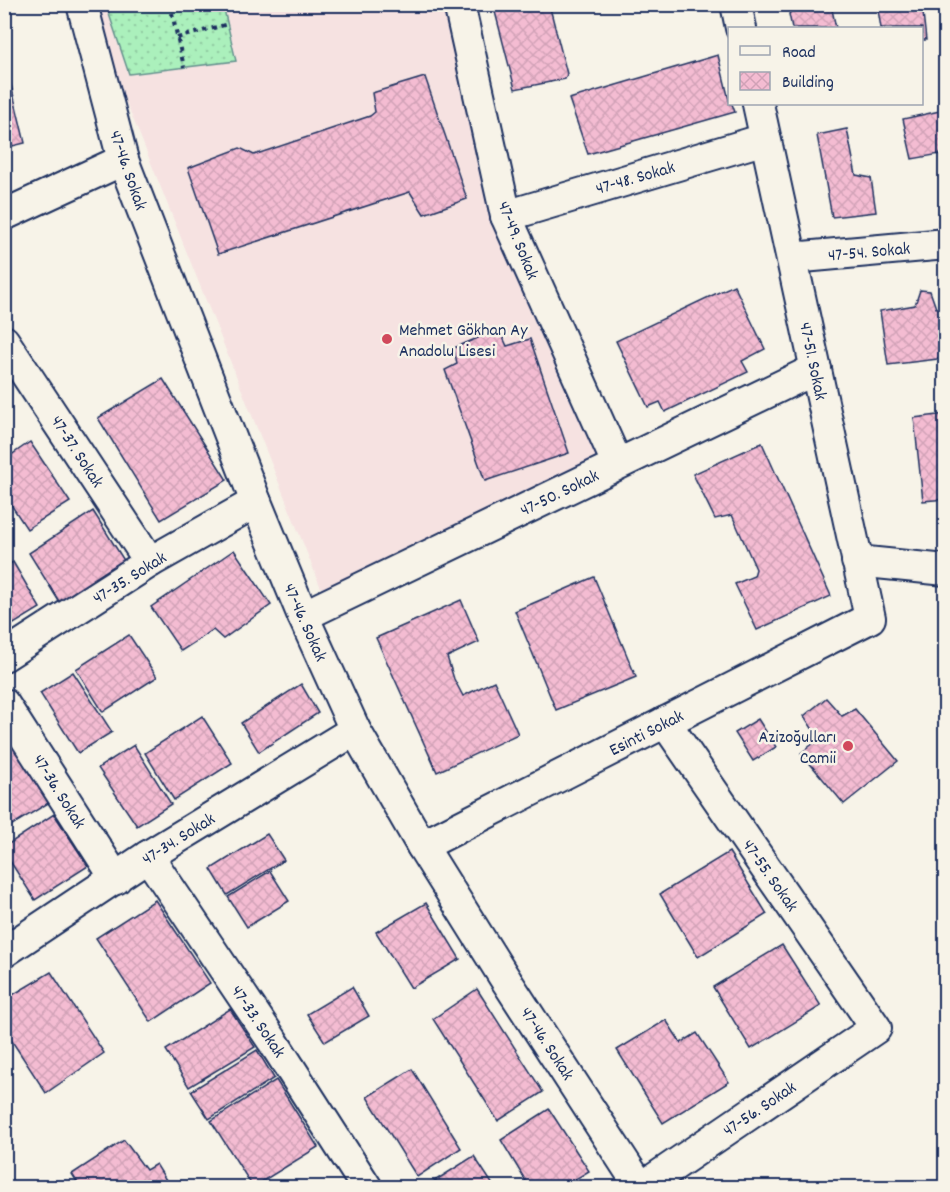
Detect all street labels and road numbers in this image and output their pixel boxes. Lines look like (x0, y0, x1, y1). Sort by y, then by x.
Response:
street label: 47-46. Sokak (101, 127, 152, 214)
street label: 47-48. Sokak (593, 156, 678, 203)
street label: 47-49. Sokak (490, 198, 544, 284)
street label: 47-54. Sokak (827, 237, 911, 270)
street label: 47-51. Sokak (791, 320, 832, 403)
street label: 47-37. Sokak (43, 411, 109, 493)
street label: 47-50. Sokak (516, 464, 604, 524)
street label: 47-35. Sokak (88, 546, 172, 612)
street label: 47-46. Sokak (275, 580, 332, 666)
street label: Esinti Sokak (606, 705, 689, 764)
street label: 47-36. Sokak (25, 750, 91, 834)
street label: 47-34. Sokak (138, 808, 221, 873)
street label: 47-55. Sokak (735, 835, 803, 918)
street label: 47-33. Sokak (223, 981, 290, 1064)
street label: 47-46. Sokak (513, 1003, 579, 1086)
street label: 47-56. Sokak (719, 1076, 802, 1144)

